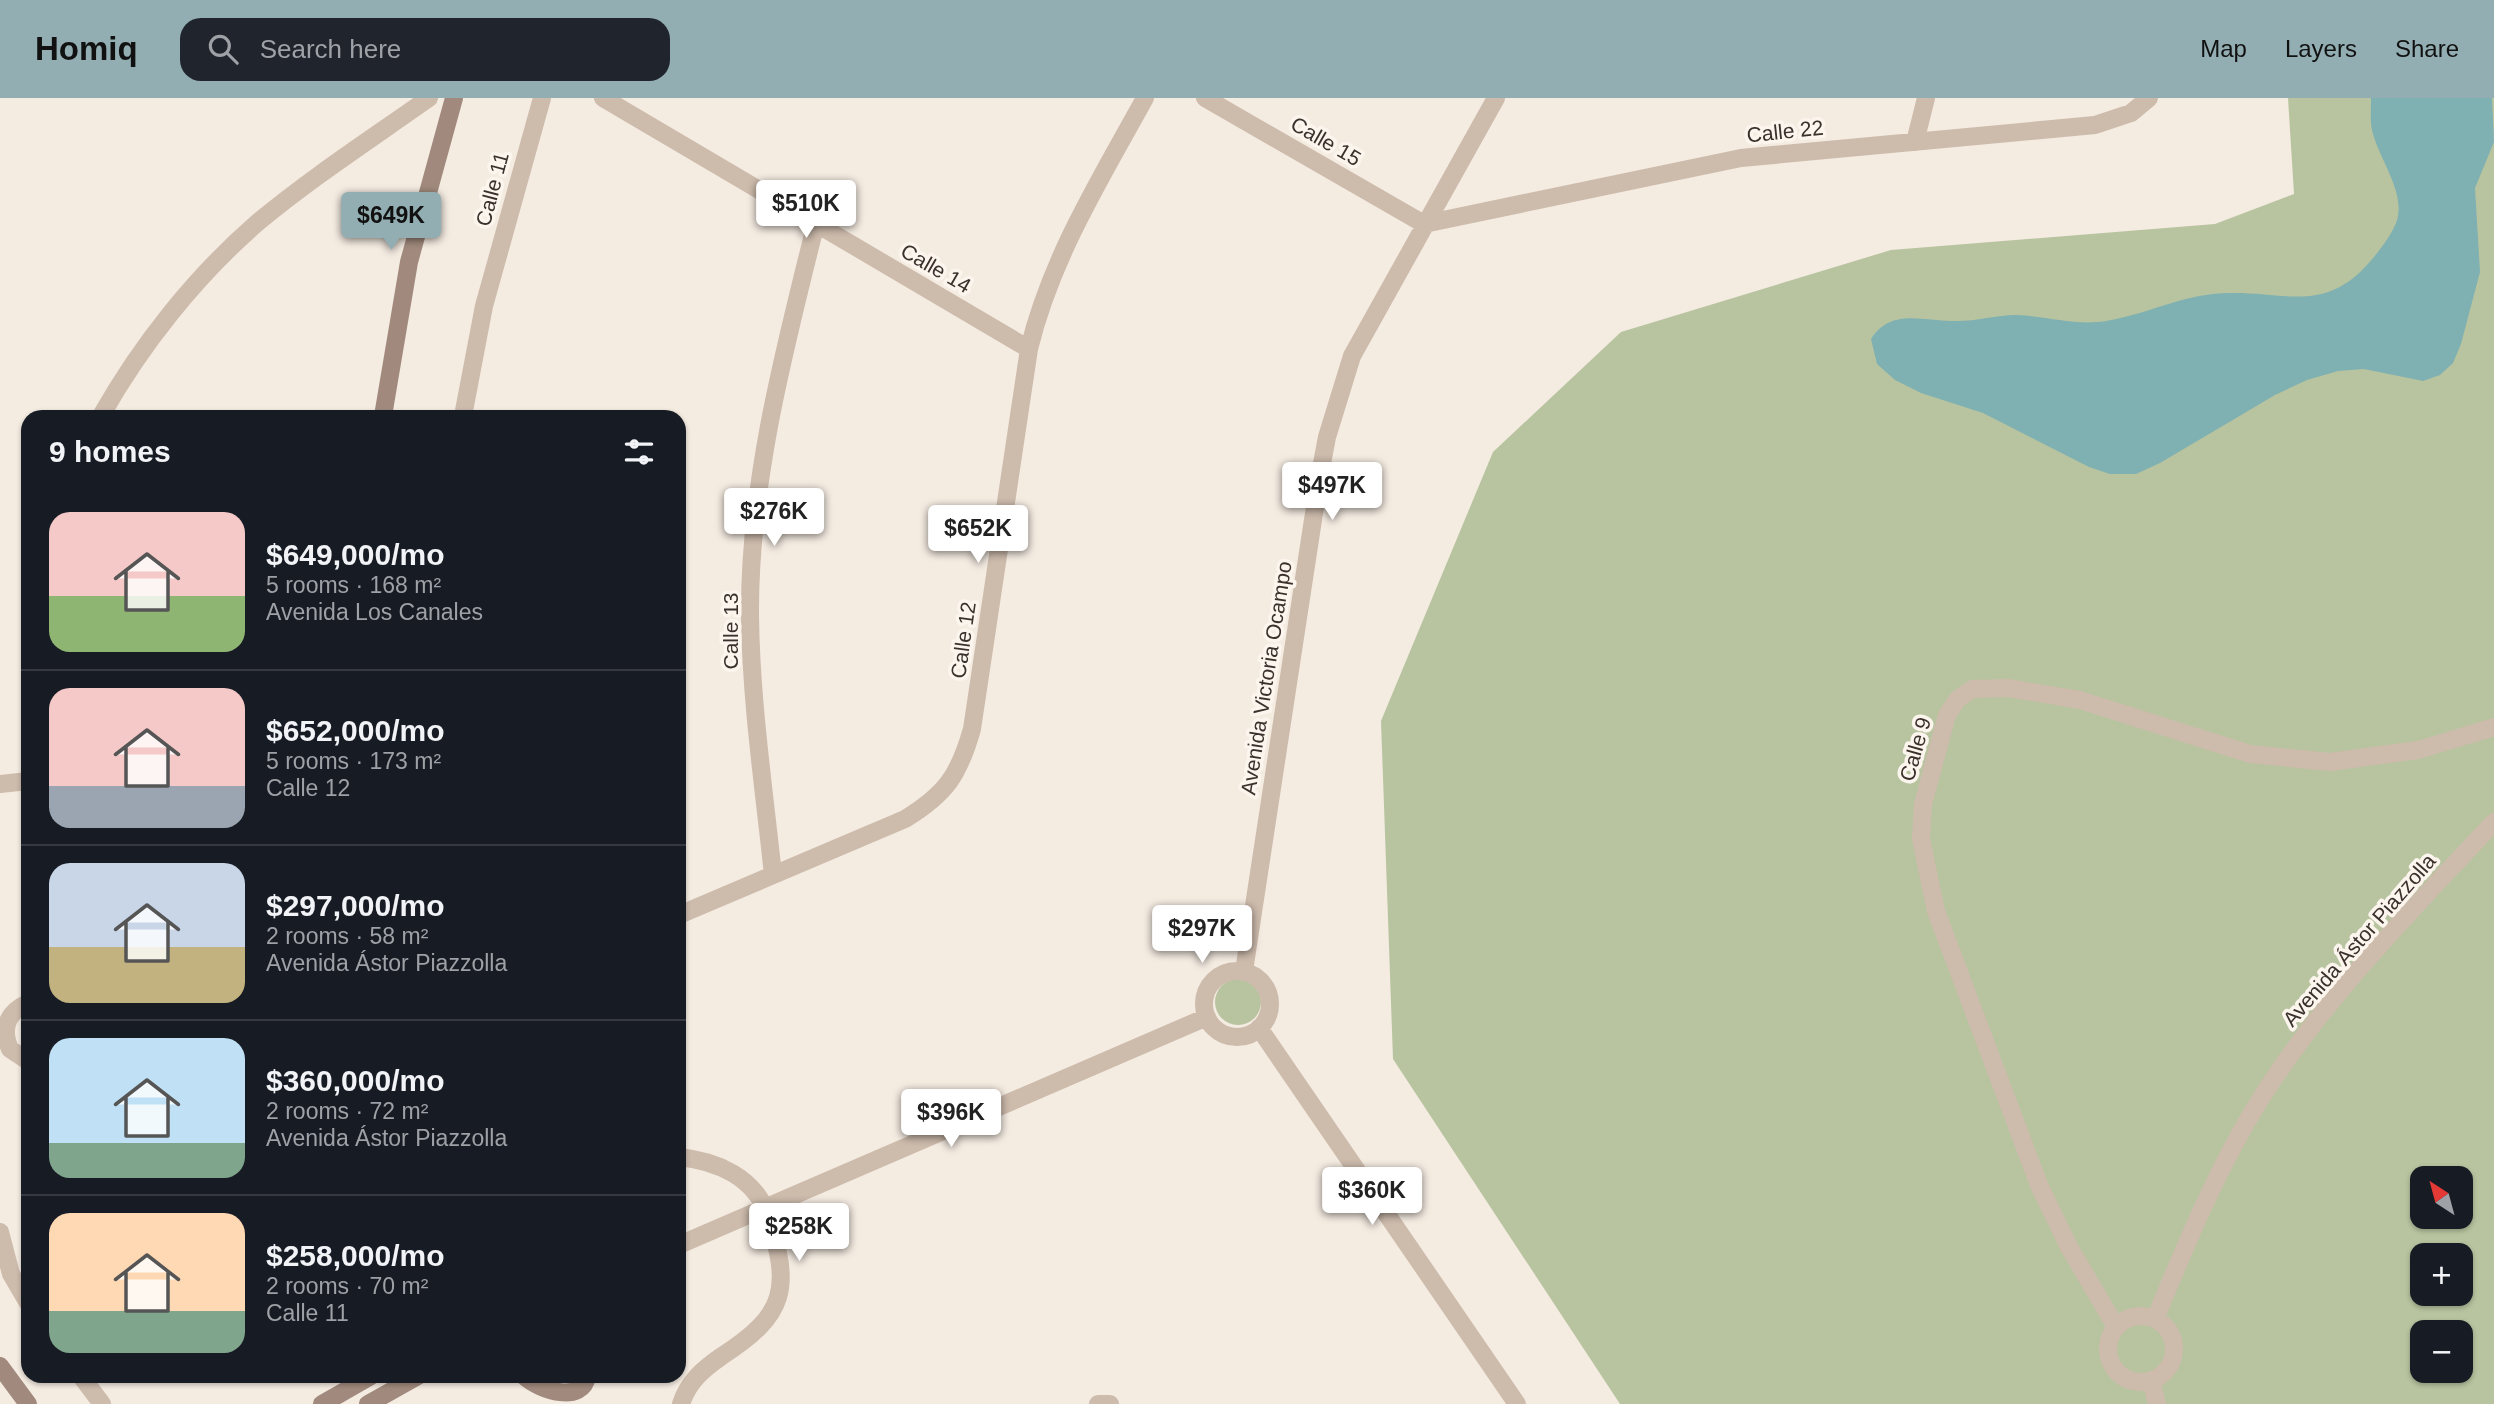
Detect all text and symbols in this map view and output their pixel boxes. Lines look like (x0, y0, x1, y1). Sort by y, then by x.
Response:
search box (180, 18, 670, 81)
text: Homiq (35, 30, 138, 67)
icon: search (204, 30, 242, 68)
text: Search here (260, 34, 401, 64)
text: Map (2200, 35, 2247, 62)
text: Layers (2285, 35, 2357, 62)
text: Share (2395, 35, 2459, 62)
street label: Calle 15 (1287, 112, 1365, 170)
street label: Calle 22 (1745, 116, 1825, 146)
street label: Calle 11 (471, 150, 513, 228)
pin: $510K (757, 180, 855, 240)
text: $510K (772, 190, 840, 216)
pin: $649K (342, 192, 440, 252)
text: $649K (357, 202, 425, 228)
street label: Calle 14 (897, 239, 975, 297)
icon: filters (620, 433, 658, 471)
text: 9 homes (49, 435, 171, 468)
pin: $497K (1283, 462, 1381, 522)
text: $497K (1298, 472, 1366, 498)
pin: $276K (725, 489, 823, 548)
text: $276K (740, 498, 808, 524)
pin: $652K (929, 505, 1027, 565)
text: $652K (944, 515, 1012, 541)
text: $649,000/mo (266, 538, 444, 571)
icon: home (105, 540, 189, 624)
street label: Avenida Victoria Ocampo (1236, 560, 1296, 796)
text: 5 rooms · 168 m² (266, 572, 441, 598)
street label: Calle 13 (719, 592, 742, 670)
text: Avenida Los Canales (266, 599, 483, 625)
street label: Calle 12 (946, 600, 980, 680)
text: $652,000/mo (266, 714, 444, 747)
street label: Calle 9 (1895, 714, 1935, 784)
icon: home (105, 716, 189, 800)
text: 5 rooms · 173 m² (266, 748, 441, 774)
text: Calle 12 (266, 775, 350, 801)
street label: Avenida Ástor Piazzolla (2278, 849, 2440, 1031)
text: $297,000/mo (266, 889, 444, 922)
icon: home (105, 891, 189, 975)
pin: $297K (1153, 906, 1251, 965)
text: $297K (1168, 915, 1236, 941)
text: 2 rooms · 58 m² (266, 923, 428, 949)
text: Avenida Ástor Piazzolla (266, 950, 507, 976)
text: $360,000/mo (266, 1064, 444, 1097)
icon: home (105, 1066, 189, 1150)
pin: $396K (902, 1090, 1000, 1149)
text: 2 rooms · 72 m² (266, 1098, 428, 1124)
text: $396K (917, 1099, 985, 1125)
text: Avenida Ástor Piazzolla (266, 1125, 507, 1151)
north arrow (2410, 1166, 2473, 1228)
map controls (2410, 1166, 2473, 1383)
pin: $360K (1323, 1168, 1421, 1227)
text: $360K (1338, 1177, 1406, 1203)
pin: $258K (750, 1204, 848, 1263)
text: $258K (765, 1213, 833, 1239)
text: $258,000/mo (266, 1239, 444, 1272)
icon: home (105, 1241, 189, 1325)
button: + (2410, 1243, 2473, 1306)
text: 2 rooms · 70 m² (266, 1273, 428, 1299)
text: Calle 11 (266, 1300, 349, 1326)
button: − (2410, 1320, 2473, 1383)

